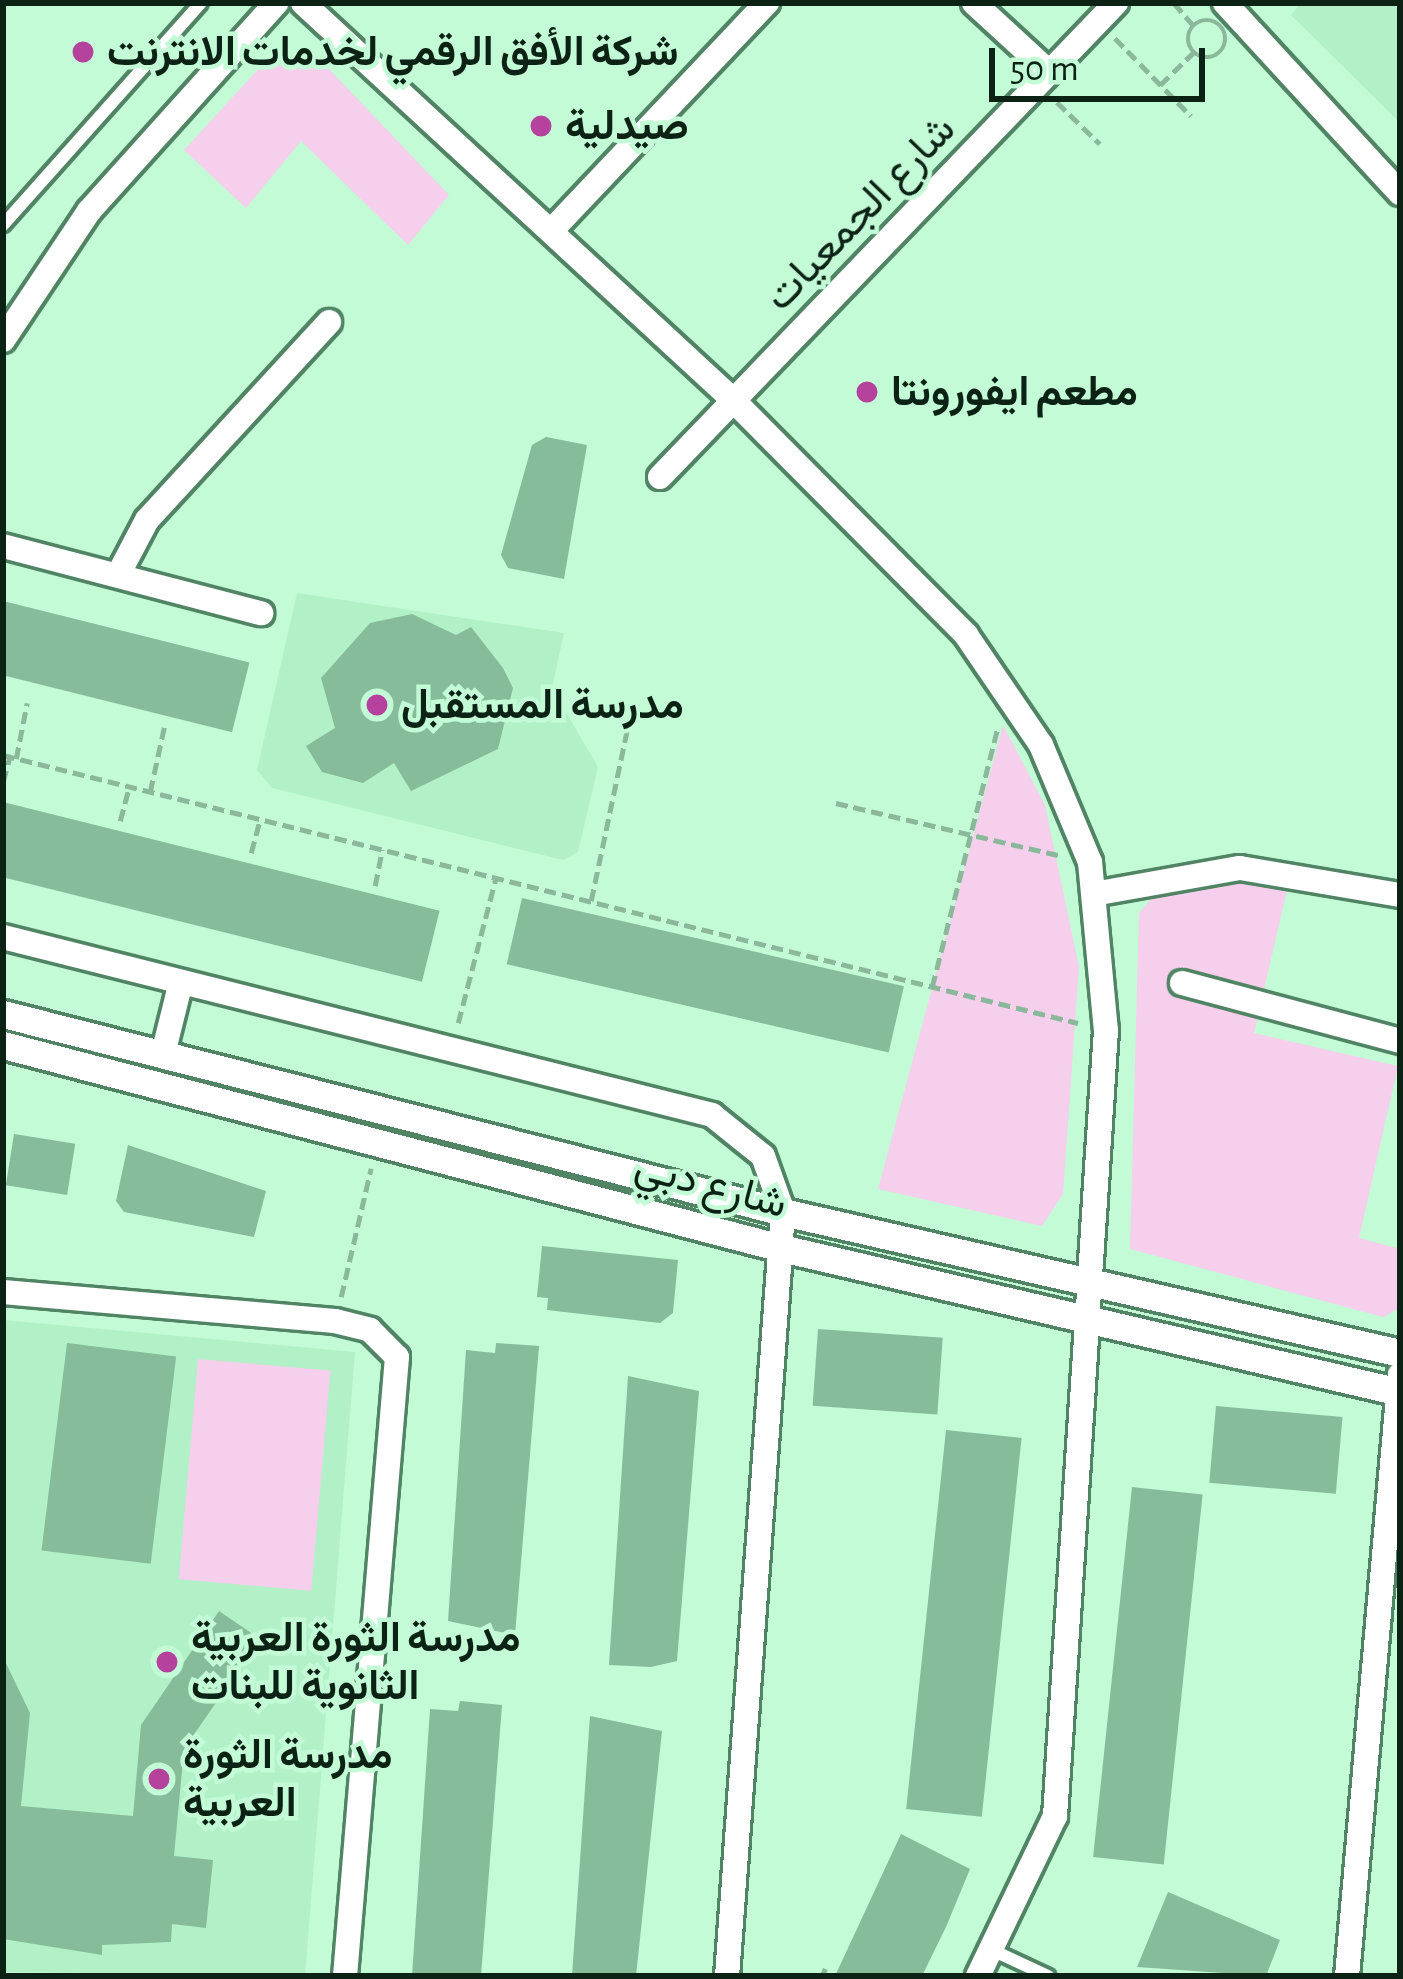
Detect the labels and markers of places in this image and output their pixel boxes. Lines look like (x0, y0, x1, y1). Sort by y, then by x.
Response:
place label: شركة الأفق الرقمي لخدمات الانترنت (107, 27, 679, 77)
marker: شركة الأفق الرقمي لخدمات الانترنت (70, 39, 96, 65)
place label: صيدلية (565, 101, 689, 151)
marker: صيدلية (528, 113, 554, 139)
place label: مطعم ايفورونتا (891, 367, 1138, 417)
marker: مطعم ايفورونتا (854, 379, 880, 405)
place label: مدرسة المستقبل (401, 680, 684, 730)
marker: مدرسة المستقبل (364, 692, 390, 718)
place label: مدرسة الثورة العربية الثانوية للبنات (191, 1613, 520, 1712)
marker: مدرسة الثورة العربية الثانوية للبنات (154, 1649, 180, 1675)
place label: مدرسة الثورة العربية (183, 1730, 393, 1828)
marker: مدرسة الثورة العربية (146, 1766, 172, 1792)

